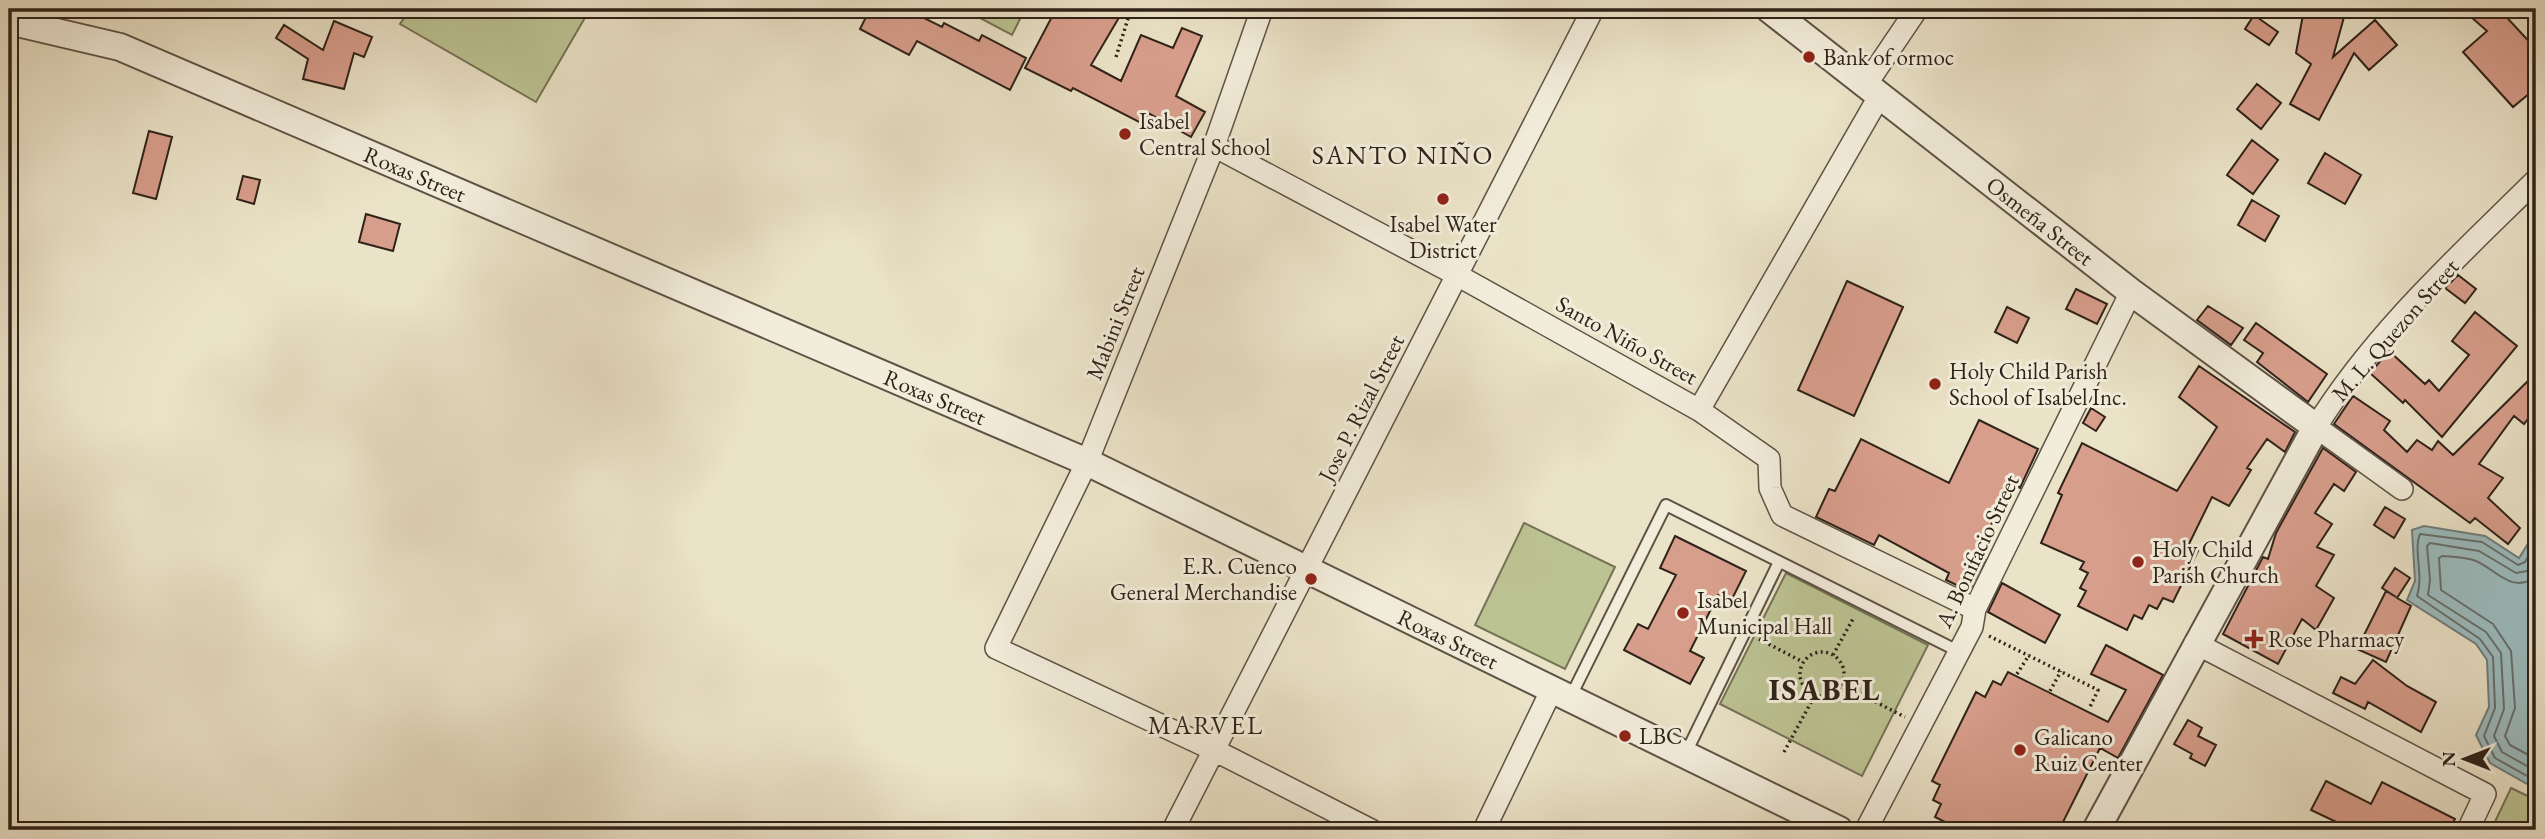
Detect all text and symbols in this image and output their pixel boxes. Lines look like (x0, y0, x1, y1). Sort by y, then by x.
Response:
place label: Bank of ormoc (1823, 42, 1954, 72)
marker: Bank of ormoc (1801, 49, 1817, 65)
place label: Isabel Central School (1139, 106, 1271, 162)
marker: Isabel Central School (1117, 126, 1133, 142)
district label: SANTO NIÑO (1312, 138, 1494, 172)
street label: Roxas Street (359, 139, 471, 209)
street label: Osmeña Street (1980, 170, 2100, 273)
marker: Isabel Water District (1435, 191, 1451, 207)
place label: Isabel Water District (1389, 209, 1497, 265)
street label: M. L. Quezon Street (2325, 252, 2466, 408)
street label: Mabini Street (1079, 261, 1152, 384)
street label: Santo Niño Street (1551, 289, 1704, 392)
street label: Jose P. Rizal Street (1310, 329, 1411, 489)
place label: Holy Child Parish School of Isabel Inc. (1949, 356, 2127, 412)
street label: Roxas Street (879, 362, 991, 432)
marker: Holy Child Parish School of Isabel Inc. (1927, 376, 1943, 392)
street label: A. Bonifacio Street (1928, 469, 2026, 633)
place label: Holy Child Parish Church (2152, 534, 2279, 590)
place label: E.R. Cuenco General Merchandise (1110, 551, 1297, 607)
marker: Holy Child Parish Church (2130, 554, 2146, 570)
marker: E.R. Cuenco General Merchandise (1303, 571, 1319, 587)
place label: Isabel Municipal Hall (1697, 585, 1833, 641)
street label: Roxas Street (1393, 602, 1504, 677)
marker: Isabel Municipal Hall (1675, 605, 1691, 621)
place label: Rose Pharmacy (2268, 624, 2405, 654)
marker: Rose Pharmacy (2246, 631, 2262, 647)
district label: ISABEL (1769, 670, 1881, 709)
district label: MARVEL (1148, 708, 1264, 742)
place label: LBC (1639, 721, 1682, 751)
place label: Galicano Ruiz Center (2034, 722, 2143, 778)
north arrow (2430, 724, 2500, 794)
marker: LBC (1617, 728, 1633, 744)
marker: Galicano Ruiz Center (2012, 742, 2028, 758)
text: N (2436, 751, 2461, 767)

